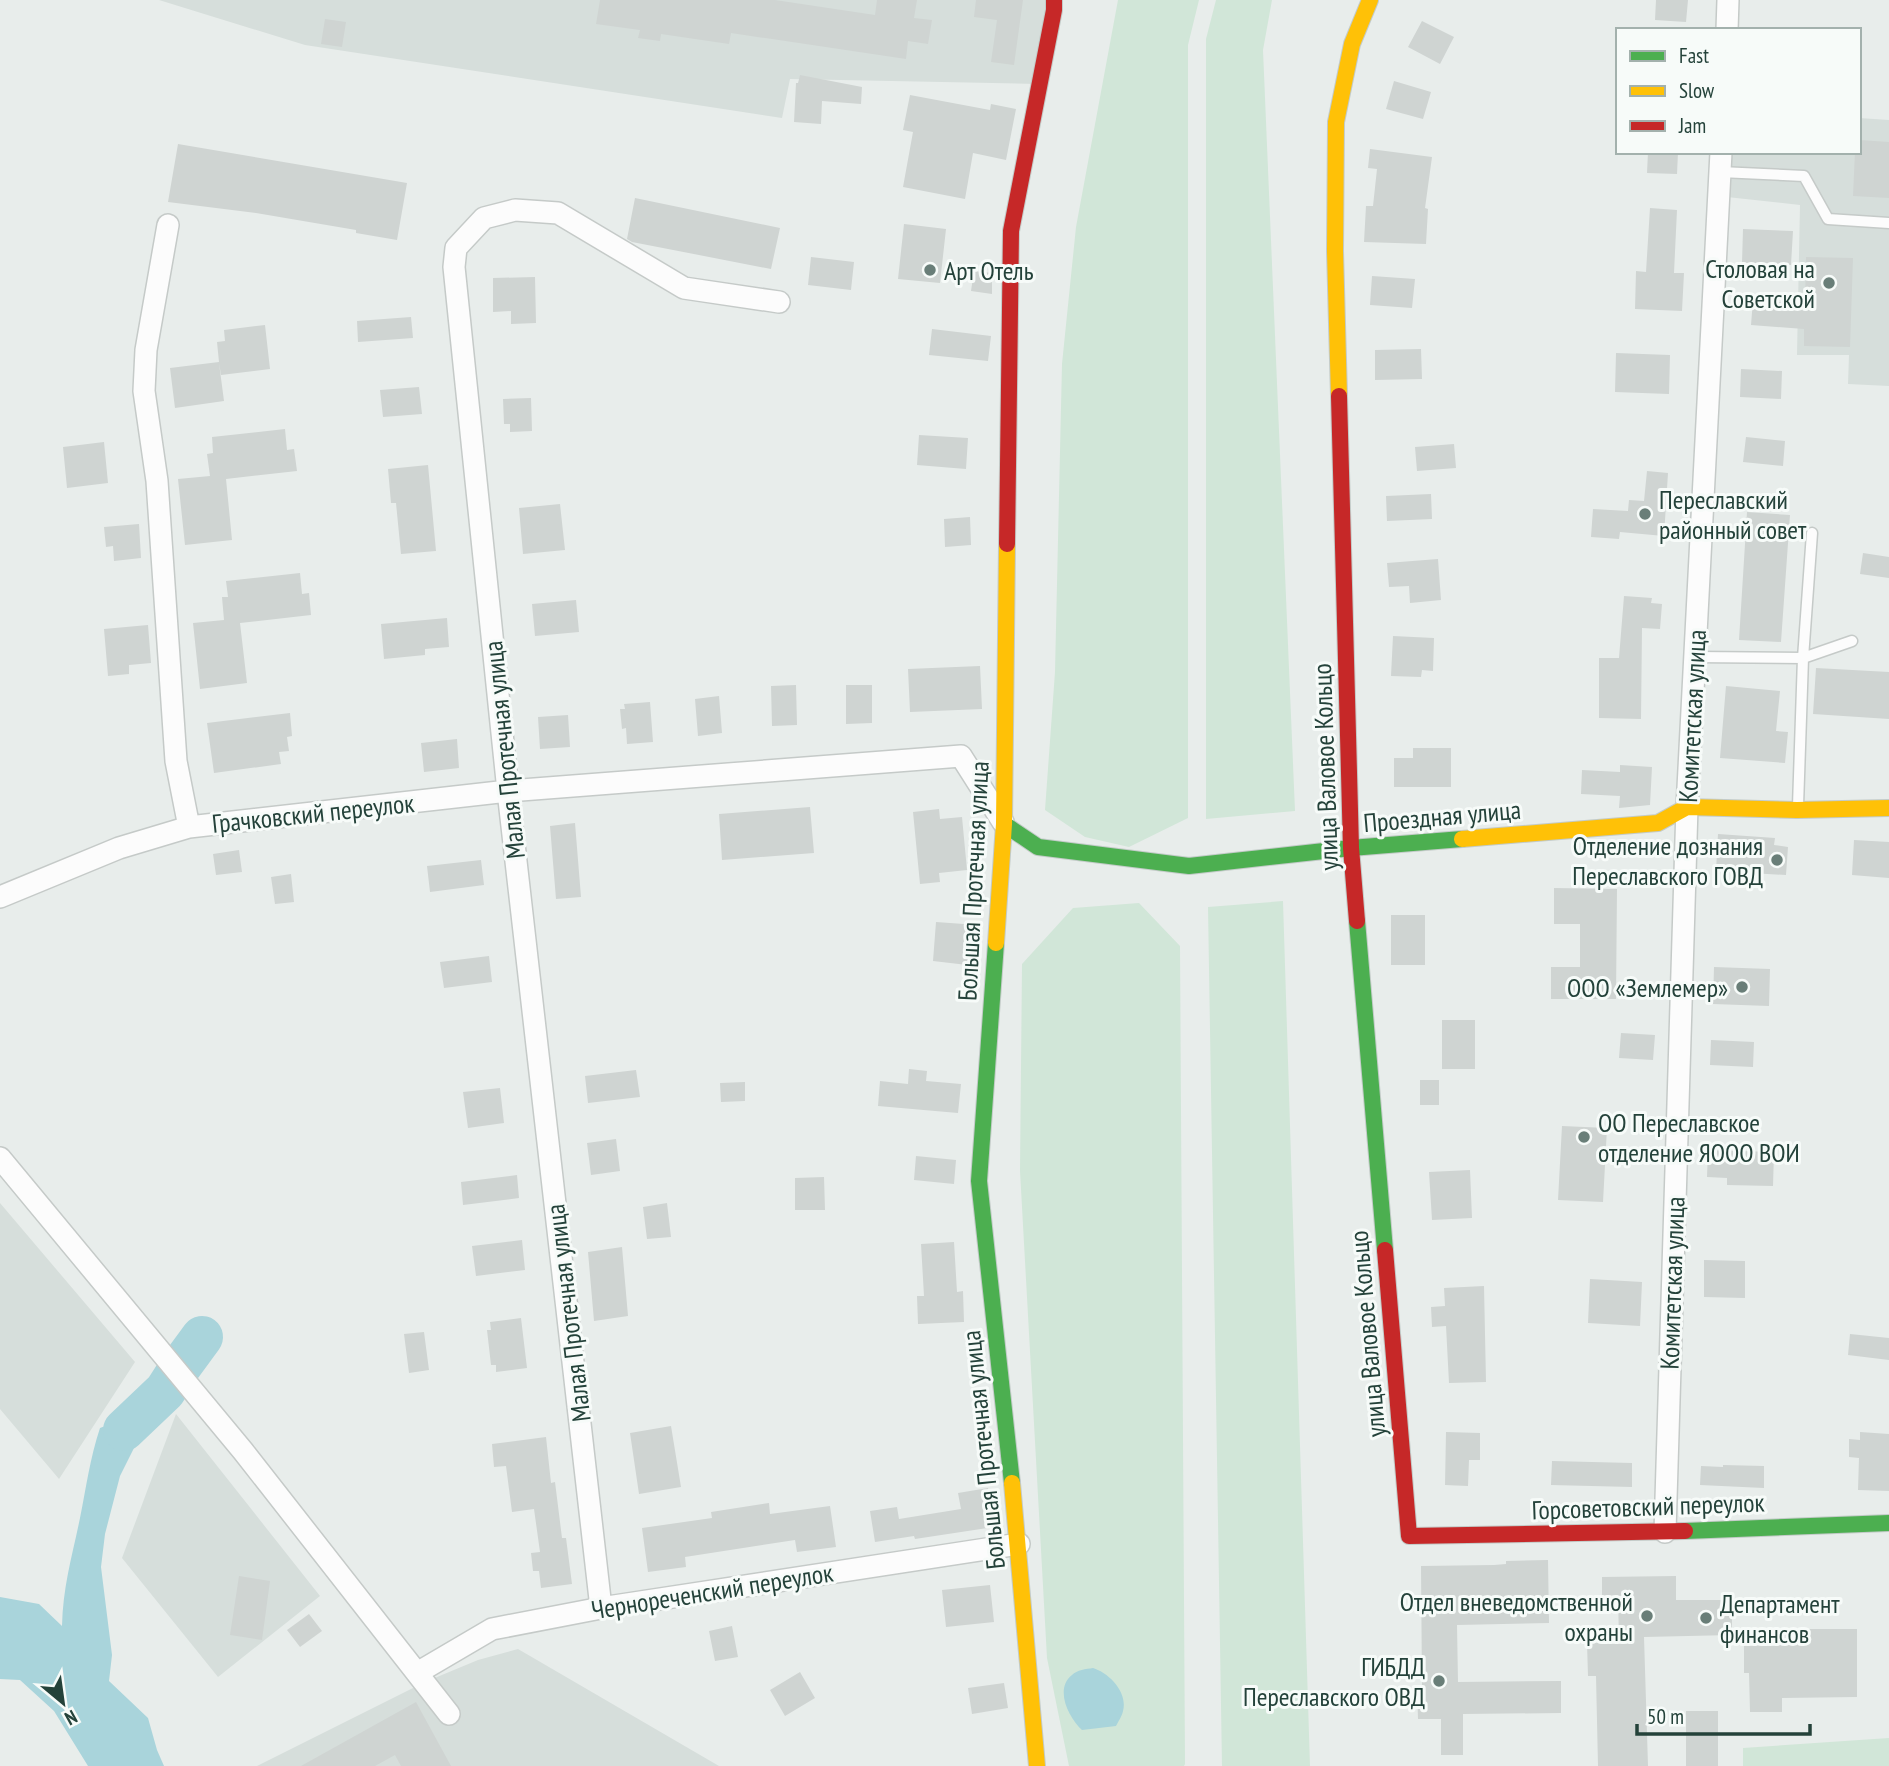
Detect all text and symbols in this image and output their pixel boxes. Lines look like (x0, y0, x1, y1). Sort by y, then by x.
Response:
legend (1616, 28, 1861, 154)
text: Fast (1679, 42, 1709, 69)
text: Slow (1679, 77, 1715, 104)
text: Jam (1678, 112, 1706, 139)
place label: Столовая на Советской (1705, 252, 1815, 315)
place label: Арт Отель (944, 254, 1034, 287)
marker: Арт Отель (922, 262, 938, 278)
marker: Столовая на Советской (1821, 275, 1837, 291)
place label: Переславский районный совет (1659, 483, 1807, 546)
marker: Переславский районный совет (1637, 506, 1653, 522)
street label: Комитетская улица (1671, 629, 1713, 803)
street label: Малая Протечная улица (476, 639, 532, 861)
street label: улица Валовое Кольцо (1305, 663, 1345, 871)
street label: Большая Протечная улица (950, 760, 996, 1002)
street label: Грачковский переулок (210, 786, 416, 840)
street label: Проездная улица (1362, 793, 1522, 839)
place label: Отделение дознания Переславского ГОВД (1572, 829, 1763, 892)
marker: Отделение дознания Переславского ГОВД (1769, 852, 1785, 868)
place label: ООО «Землемер» (1567, 971, 1728, 1004)
marker: ООО «Землемер» (1734, 979, 1750, 995)
place label: ОО Переславское отделение ЯООО ВОИ (1598, 1106, 1800, 1169)
marker: ОО Переславское отделение ЯООО ВОИ (1576, 1129, 1592, 1145)
street label: Комитетская улица (1652, 1196, 1692, 1370)
street label: Малая Протечная улица (538, 1202, 598, 1424)
street label: улица Валовое Кольцо (1342, 1229, 1392, 1439)
street label: Большая Протечная улица (954, 1329, 1012, 1571)
street label: Горсоветовский переулок (1531, 1485, 1765, 1527)
street label: Чернореченский переулок (589, 1556, 835, 1626)
place label: Отдел вневедомственной охраны (1400, 1585, 1633, 1648)
place label: Департамент финансов (1720, 1587, 1840, 1650)
marker: Отдел вневедомственной охраны (1639, 1608, 1655, 1624)
marker: Департамент финансов (1698, 1610, 1714, 1626)
place label: ГИБДД Переславского ОВД (1243, 1650, 1425, 1713)
north arrow (28, 1668, 98, 1738)
marker: ГИБДД Переславского ОВД (1431, 1673, 1447, 1689)
scale bar (1637, 1692, 1810, 1736)
text: 50 m (1647, 1703, 1684, 1730)
text: N (61, 1705, 82, 1731)

